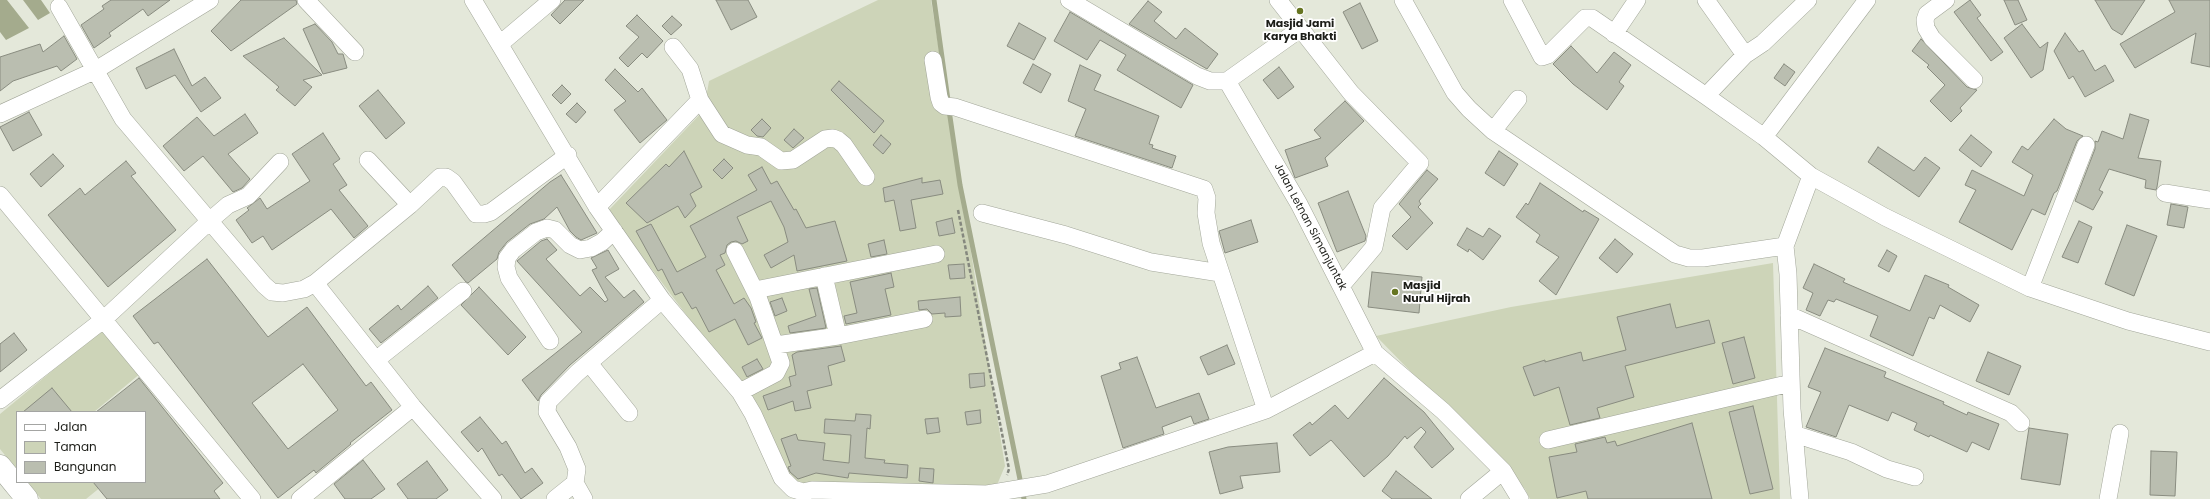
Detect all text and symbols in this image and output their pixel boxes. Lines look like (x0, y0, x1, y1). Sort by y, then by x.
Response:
marker: Masjid Jami Karya Bhakti (1295, 6, 1305, 16)
place label: Masjid Jami Karya Bhakti (1263, 17, 1337, 43)
street label: Jalan Letnan Simanjuntak (1271, 161, 1349, 293)
place label: Masjid Nurul Hijrah (1403, 279, 1470, 305)
marker: Masjid Nurul Hijrah (1390, 287, 1400, 297)
legend (16, 411, 146, 483)
text: Jalan (54, 418, 87, 435)
text: Taman (54, 438, 97, 455)
text: Bangunan (54, 458, 116, 475)

